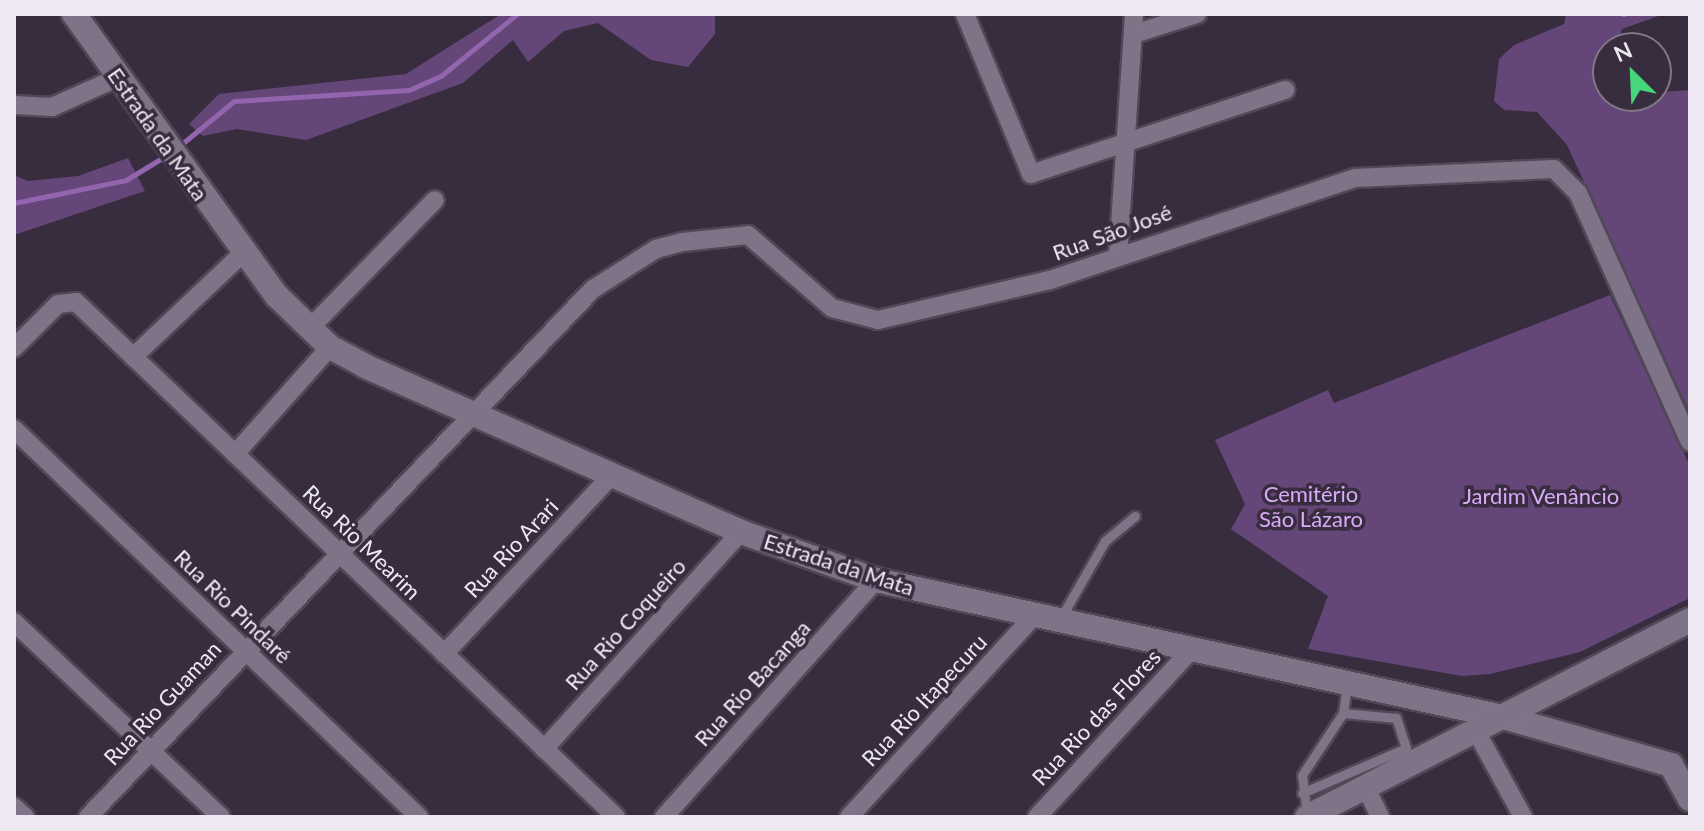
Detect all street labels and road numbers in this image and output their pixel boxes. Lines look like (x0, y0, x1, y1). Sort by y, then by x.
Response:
street label: Estrada da Mata (102, 62, 214, 206)
street label: Rua São José (1049, 198, 1175, 266)
street label: Rua Rio Mearim (298, 479, 426, 605)
street label: Rua Rio Arari (458, 493, 564, 603)
street label: Estrada da Mata (761, 527, 917, 601)
street label: Rua Rio Pindaré (169, 544, 297, 668)
street label: Rua Rio Coqueiro (559, 553, 691, 695)
street label: Rua Rio Bacanga (689, 615, 815, 751)
street label: Rua Rio Itapecuru (856, 629, 992, 771)
street label: Rua Rio Guaman (98, 636, 226, 770)
street label: Rua Rio das Flores (1026, 644, 1166, 790)

